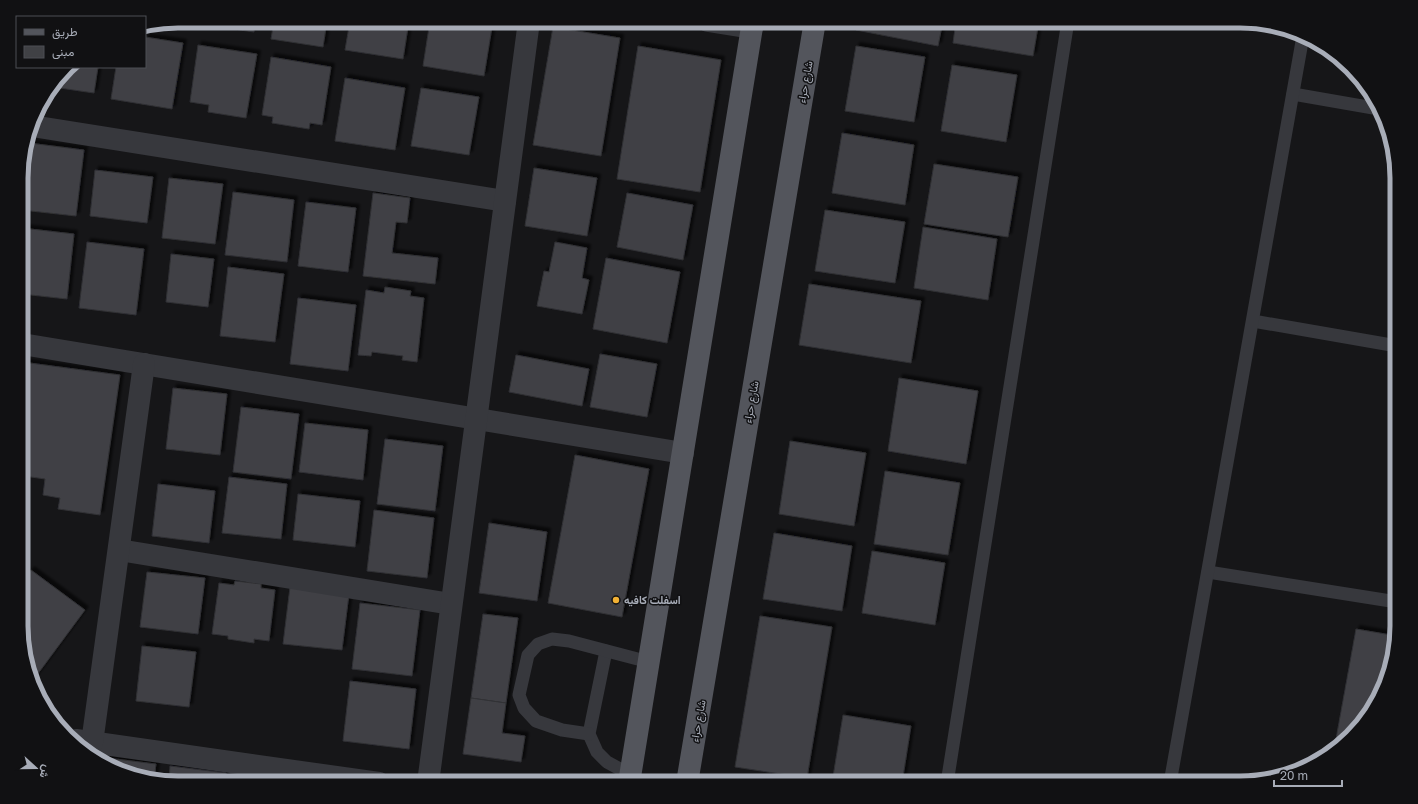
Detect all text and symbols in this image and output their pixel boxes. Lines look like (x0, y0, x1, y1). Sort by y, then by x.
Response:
legend (16, 16, 146, 68)
text: طريق (52, 24, 78, 40)
text: مبنى (52, 44, 74, 60)
street label: شارع حراء (794, 59, 817, 104)
street label: شارع حراء (740, 379, 763, 424)
place label: اسفلت كافيه (624, 593, 681, 607)
marker: اسفلت كافيه (611, 595, 621, 605)
street label: شارع حراء (687, 698, 710, 743)
north arrow (16, 748, 56, 788)
scale bar (1274, 762, 1342, 788)
text: ش (36, 763, 54, 780)
text: 20 m (1280, 768, 1308, 783)

